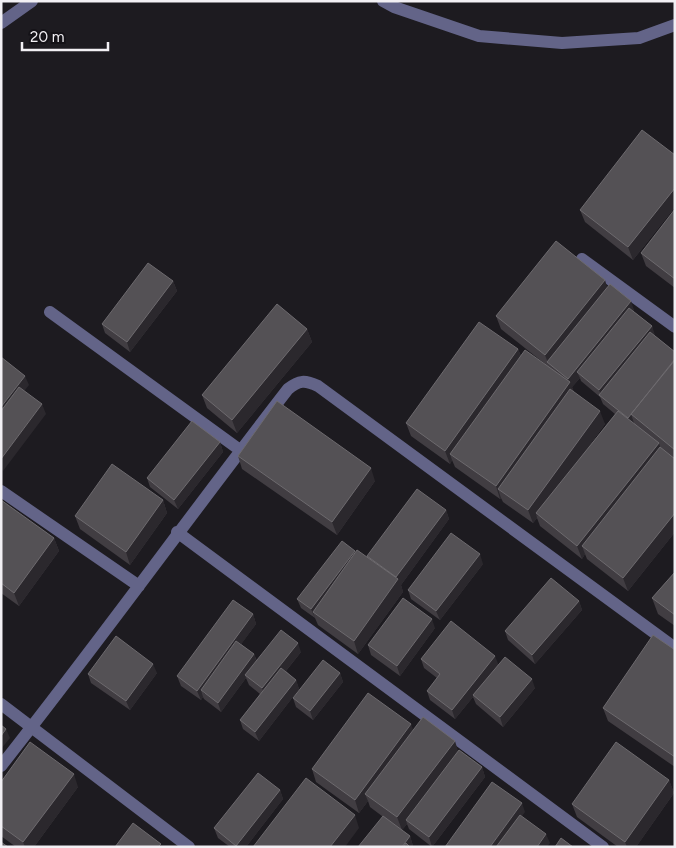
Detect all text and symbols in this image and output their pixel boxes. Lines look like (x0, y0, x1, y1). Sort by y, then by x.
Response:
scale bar (22, 20, 109, 52)
text: 20 m (30, 28, 64, 46)

